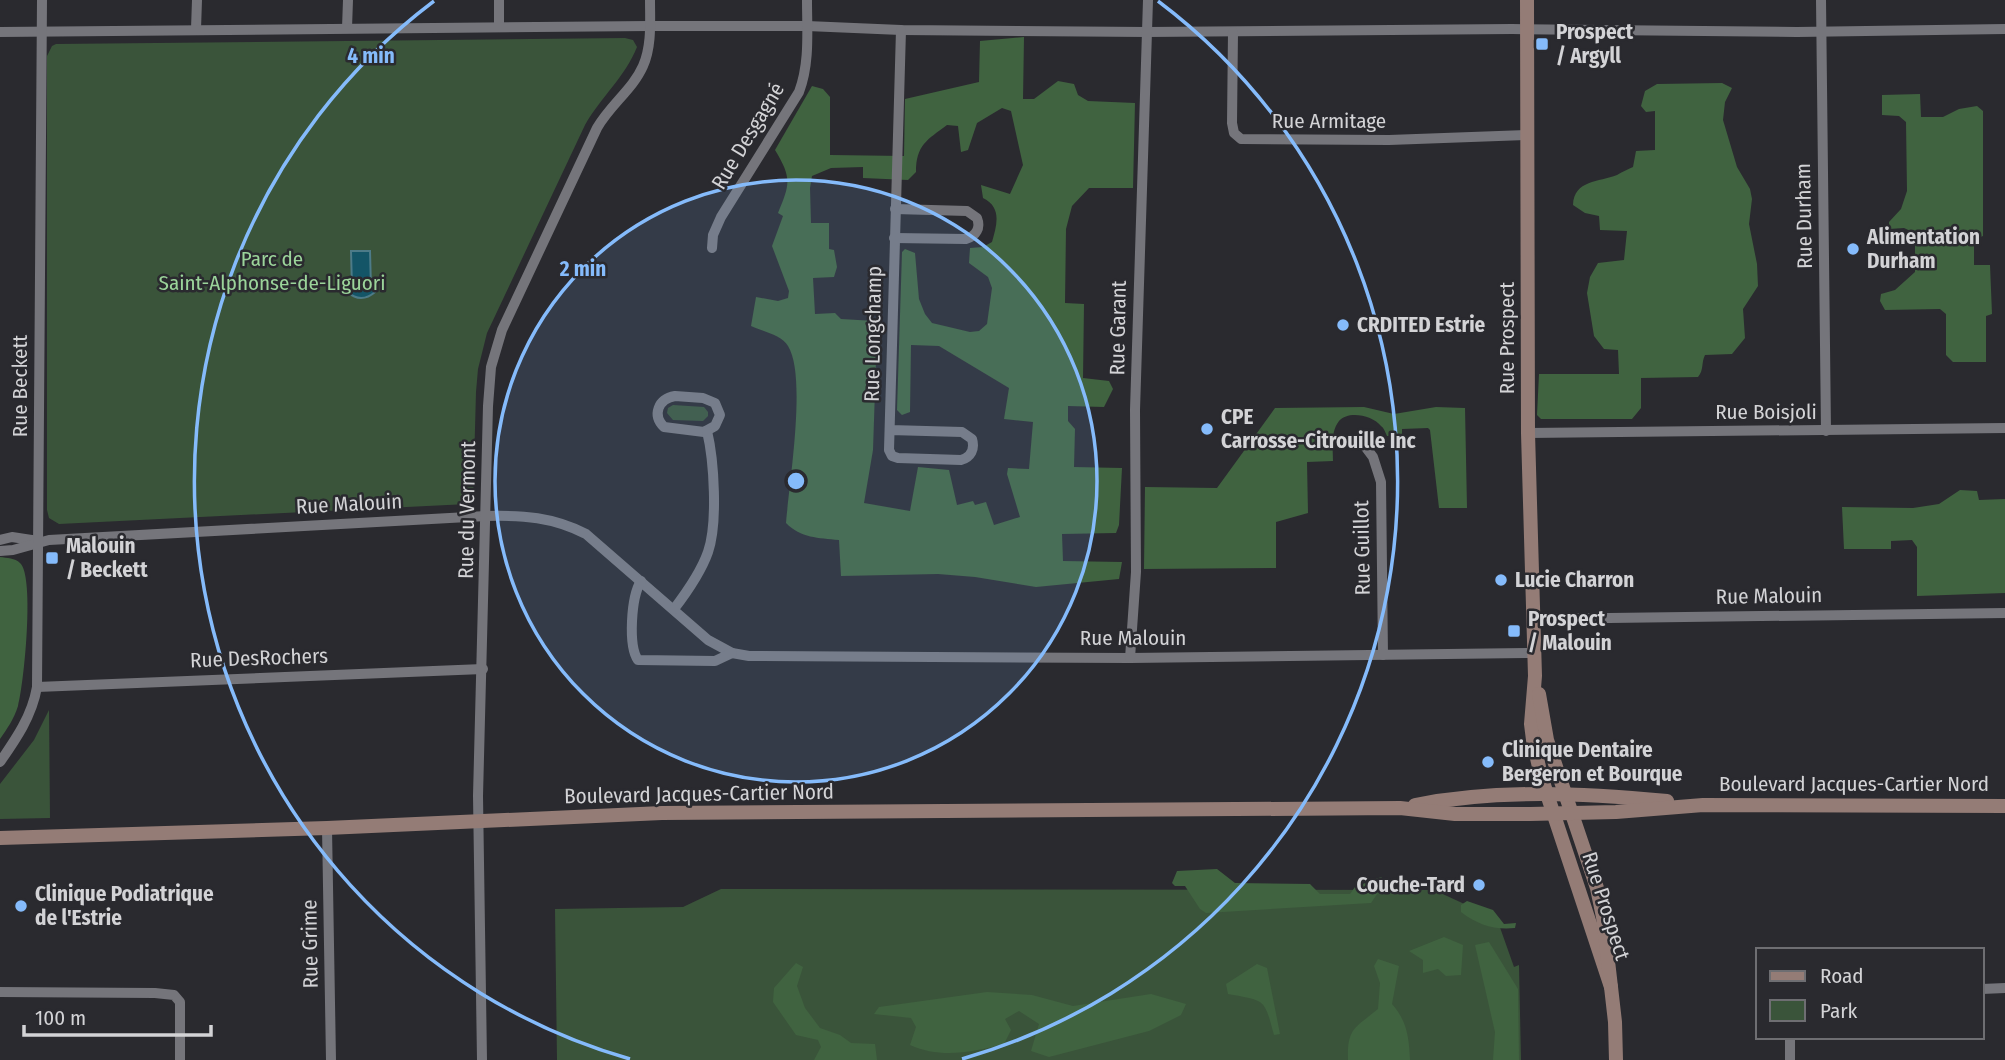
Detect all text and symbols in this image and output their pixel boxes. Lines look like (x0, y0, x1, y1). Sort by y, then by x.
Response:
place label: Prospect / Argyll (1556, 19, 1634, 69)
marker: Prospect / Argyll (1534, 36, 1550, 52)
text: 4 min (347, 43, 395, 69)
street label: Rue Desgagné (706, 78, 790, 194)
street label: Rue Armitage (1272, 108, 1386, 134)
street label: Rue Durham (1790, 163, 1818, 269)
place label: Alimentation Durham (1866, 224, 1980, 274)
marker: Alimentation Durham (1845, 241, 1861, 257)
park label: Parc de Saint-Alphonse-de-Liguori (159, 246, 385, 296)
text: 2 min (559, 256, 606, 282)
street label: Rue Longchamp (859, 266, 887, 402)
street label: Rue Garant (1104, 280, 1132, 376)
street label: Rue Prospect (1494, 282, 1520, 394)
place label: CRDITED Estrie (1357, 312, 1486, 338)
marker: CRDITED Estrie (1335, 317, 1351, 333)
street label: Rue Beckett (7, 335, 33, 437)
street label: Rue Boisjoli (1715, 399, 1817, 425)
place label: CPE Carrosse-Citrouille Inc (1221, 404, 1417, 454)
marker: CPE Carrosse-Citrouille Inc (1199, 421, 1215, 437)
street label: Rue du Vermont (453, 441, 481, 579)
centre of rings (784, 469, 808, 493)
street label: Rue Malouin (295, 488, 403, 520)
street label: Rue Guillot (1348, 500, 1376, 596)
place label: Malouin / Beckett (66, 533, 148, 583)
marker: Malouin / Beckett (44, 550, 60, 566)
place label: Lucie Charron (1515, 567, 1634, 593)
marker: Lucie Charron (1493, 572, 1509, 588)
street label: Rue Malouin (1715, 582, 1823, 610)
place label: Prospect / Malouin (1528, 606, 1612, 656)
marker: Prospect / Malouin (1506, 623, 1522, 639)
street label: Rue Malouin (1080, 625, 1186, 651)
street label: Rue DesRochers (190, 643, 328, 673)
place label: Clinique Dentaire Bergeron et Bourque (1502, 737, 1683, 787)
marker: Clinique Dentaire Bergeron et Bourque (1480, 754, 1496, 770)
street label: Boulevard Jacques-Cartier Nord (1719, 771, 1989, 797)
street label: Boulevard Jacques-Cartier Nord (564, 779, 834, 809)
street label: Rue Prospect (1576, 849, 1636, 964)
place label: Couche-Tard (1356, 872, 1465, 898)
marker: Couche-Tard (1471, 877, 1487, 893)
place label: Clinique Podiatrique de l'Estrie (35, 881, 214, 931)
marker: Clinique Podiatrique de l'Estrie (13, 898, 29, 914)
street label: Rue Grime (296, 899, 324, 989)
legend (1756, 948, 1984, 1039)
text: Road (1820, 963, 1864, 989)
scale bar (24, 993, 212, 1038)
text: Park (1820, 998, 1858, 1024)
text: 100 m (35, 1005, 86, 1031)

